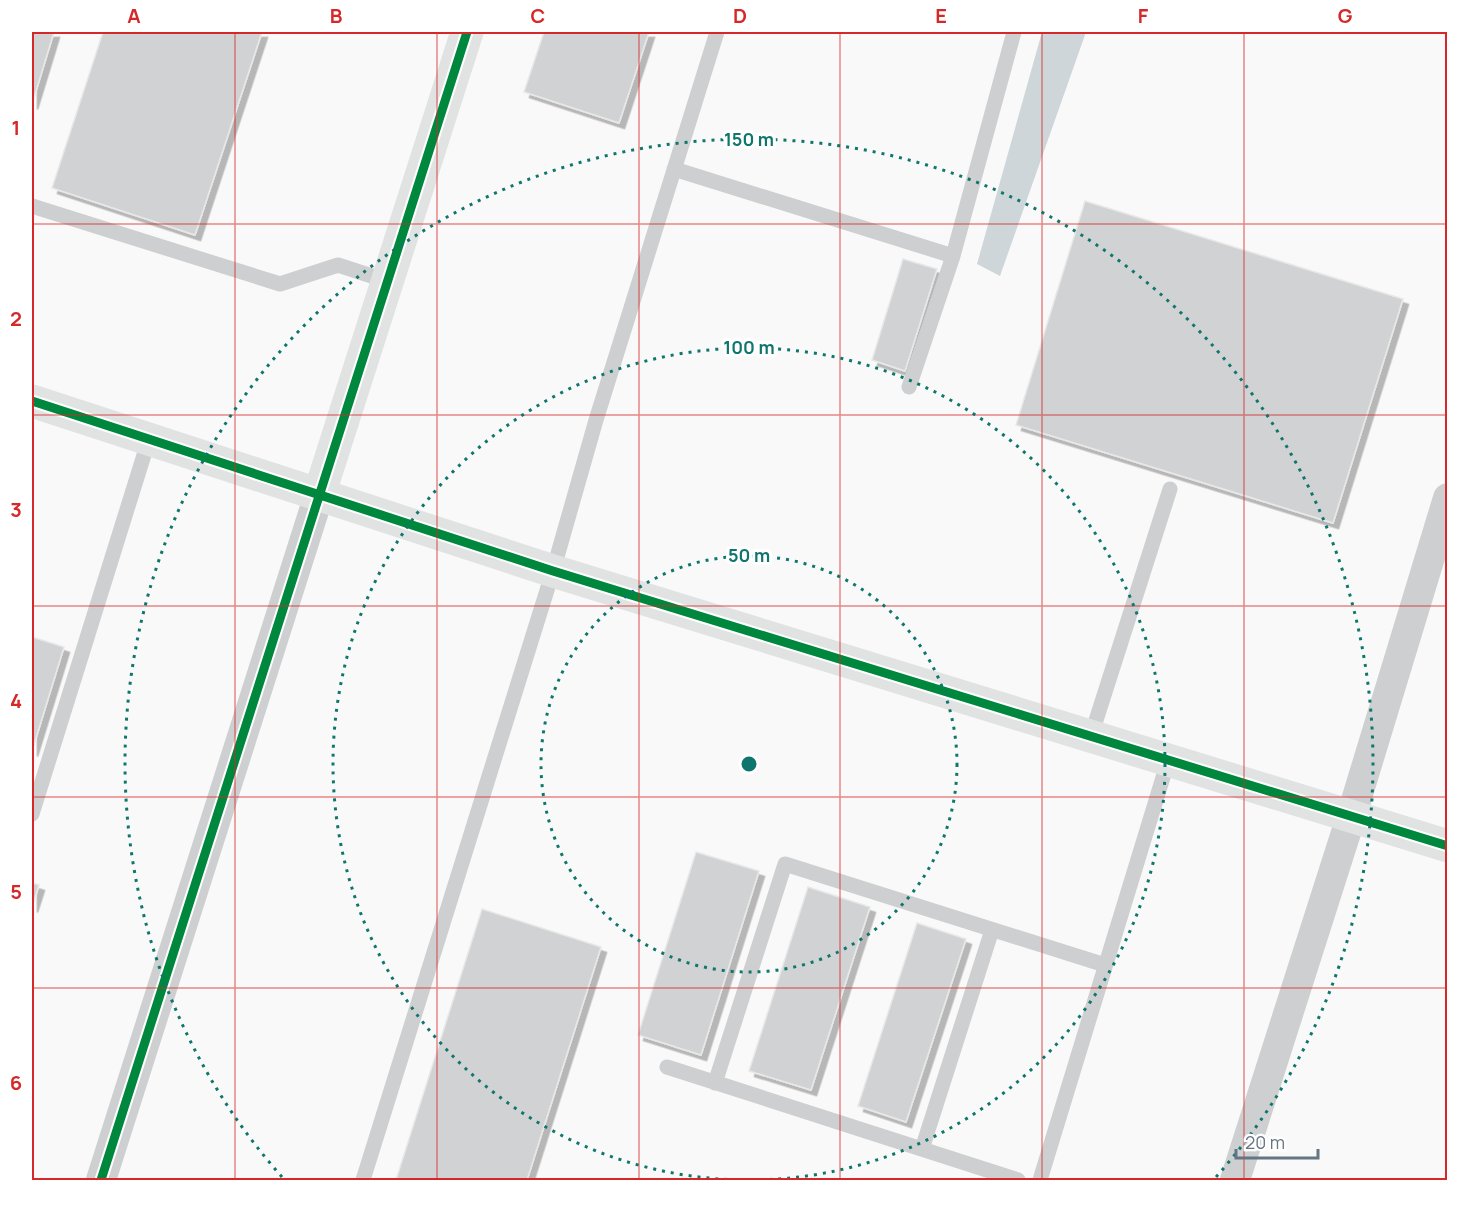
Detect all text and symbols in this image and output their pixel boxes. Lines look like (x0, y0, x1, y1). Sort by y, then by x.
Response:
text: A (127, 2, 141, 29)
text: B (330, 2, 343, 29)
text: C (531, 2, 545, 29)
text: D (733, 2, 747, 29)
text: E (935, 2, 947, 29)
text: F (1138, 2, 1149, 29)
text: G (1338, 2, 1353, 29)
text: 1 (12, 114, 20, 141)
text: 150 m (724, 127, 774, 151)
text: 2 (10, 305, 22, 332)
text: 100 m (723, 335, 775, 359)
text: 3 (10, 496, 22, 523)
text: 50 m (728, 543, 770, 567)
text: 4 (10, 687, 22, 714)
centre of rings (739, 754, 759, 774)
text: 5 (10, 878, 22, 905)
text: 6 (10, 1069, 22, 1096)
scale bar (1236, 1122, 1318, 1160)
text: 20 m (1245, 1130, 1285, 1154)

